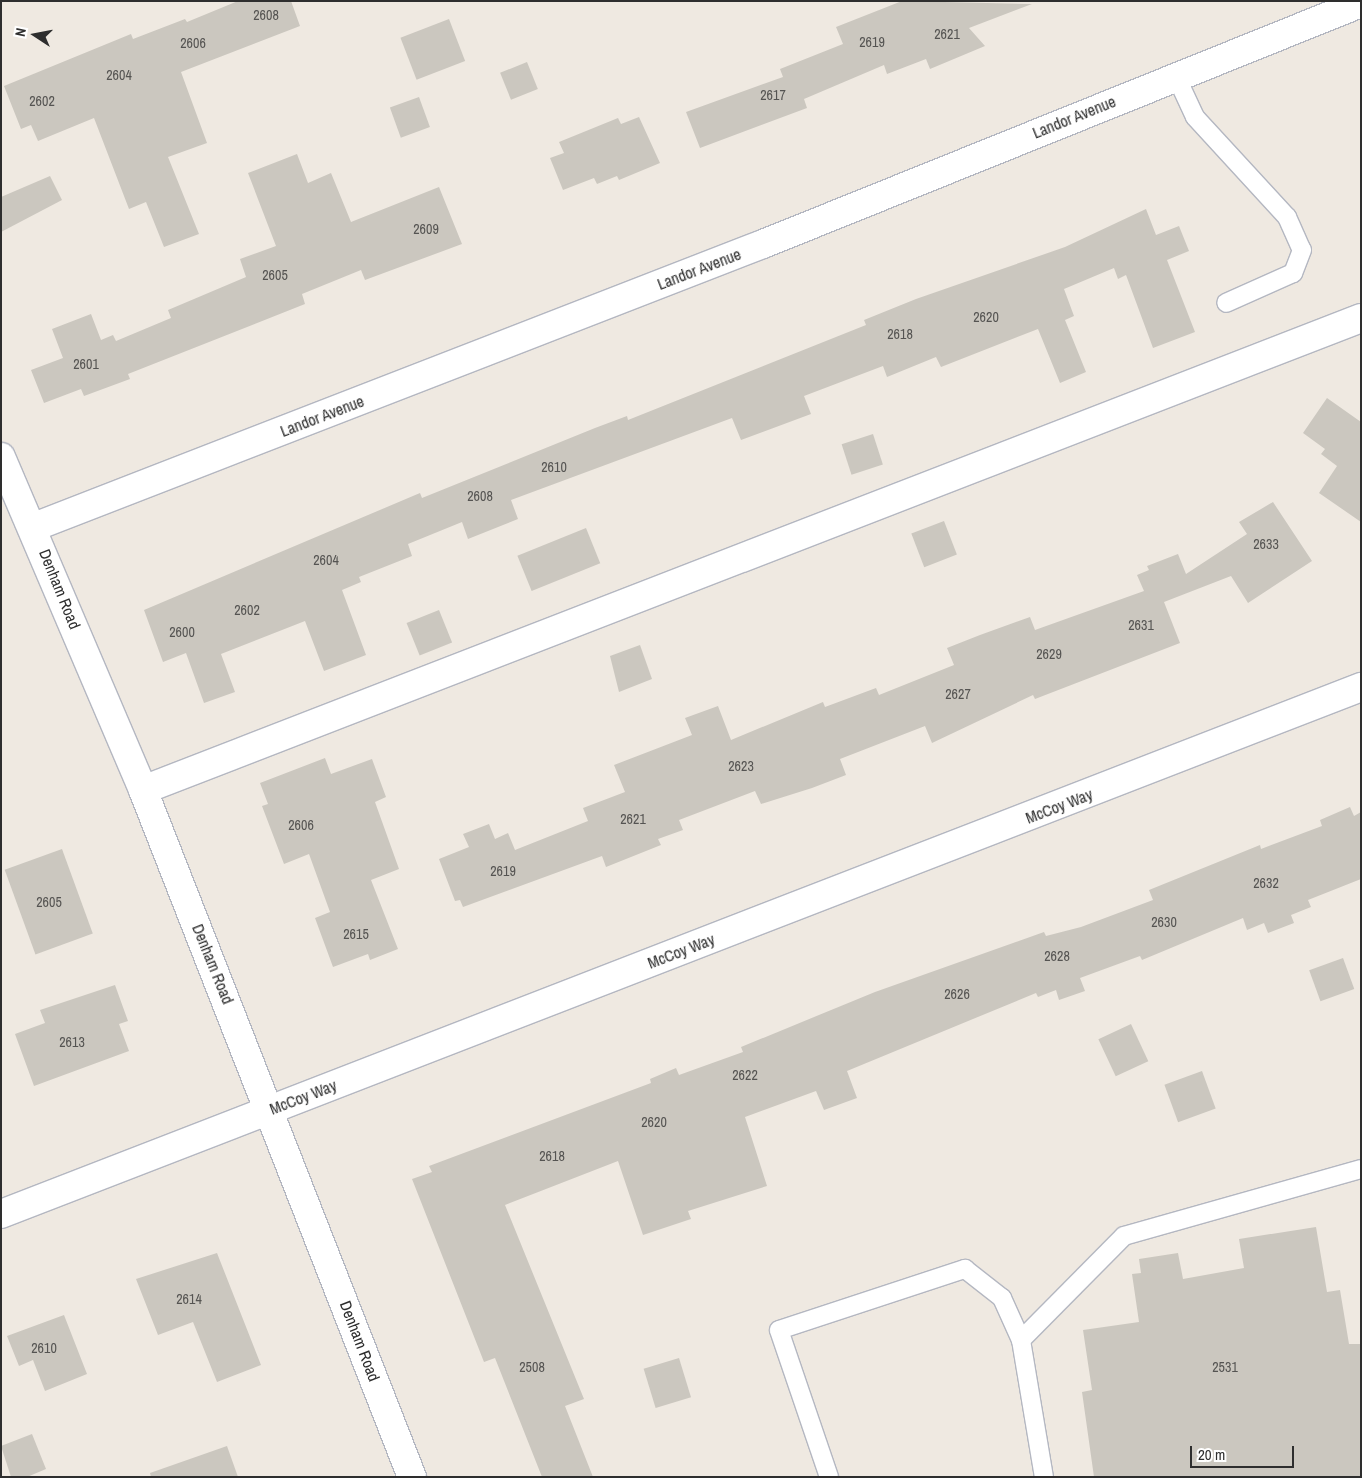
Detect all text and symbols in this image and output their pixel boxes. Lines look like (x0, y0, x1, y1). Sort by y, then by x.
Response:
house number: 2608 (253, 7, 279, 23)
north arrow (10, 10, 60, 60)
text: N (11, 26, 30, 38)
house number: 2621 (934, 26, 960, 42)
house number: 2619 (859, 34, 885, 50)
house number: 2606 (180, 35, 206, 51)
house number: 2604 (106, 67, 132, 83)
house number: 2617 (760, 87, 786, 103)
street label: Landor Avenue (1029, 91, 1119, 143)
house number: 2602 (29, 93, 55, 109)
house number: 2609 (413, 221, 439, 237)
street label: Landor Avenue (654, 244, 744, 294)
house number: 2605 (262, 267, 288, 283)
house number: 2620 (973, 309, 999, 325)
house number: 2618 (887, 326, 913, 342)
house number: 2601 (73, 356, 99, 372)
street label: Landor Avenue (277, 391, 367, 441)
house number: 2610 (541, 459, 567, 475)
house number: 2608 (467, 488, 493, 504)
house number: 2633 (1253, 536, 1279, 552)
street label: Denham Road (35, 546, 85, 632)
house number: 2604 (313, 552, 339, 568)
house number: 2602 (234, 602, 260, 618)
house number: 2631 (1128, 617, 1154, 633)
house number: 2600 (169, 624, 195, 640)
house number: 2629 (1036, 646, 1062, 662)
house number: 2627 (945, 686, 971, 702)
house number: 2623 (728, 758, 754, 774)
street label: McCoy Way (1023, 784, 1095, 828)
house number: 2621 (620, 811, 646, 827)
house number: 2606 (288, 817, 314, 833)
house number: 2619 (490, 863, 516, 879)
house number: 2632 (1253, 875, 1279, 891)
house number: 2605 (36, 894, 62, 910)
house number: 2630 (1151, 914, 1177, 930)
street label: Denham Road (188, 921, 238, 1007)
house number: 2615 (343, 926, 369, 942)
street label: McCoy Way (645, 929, 717, 973)
house number: 2628 (1044, 948, 1070, 964)
house number: 2626 (944, 986, 970, 1002)
house number: 2613 (59, 1034, 85, 1050)
house number: 2622 (732, 1067, 758, 1083)
street label: McCoy Way (267, 1075, 339, 1119)
house number: 2620 (641, 1114, 667, 1130)
house number: 2618 (539, 1148, 565, 1164)
house number: 2614 (176, 1291, 202, 1307)
street label: Denham Road (336, 1298, 384, 1384)
house number: 2610 (31, 1340, 57, 1356)
house number: 2508 (519, 1359, 545, 1375)
house number: 2531 (1212, 1359, 1238, 1375)
scale bar (1192, 1436, 1296, 1468)
text: 20 m (1198, 1444, 1225, 1465)

